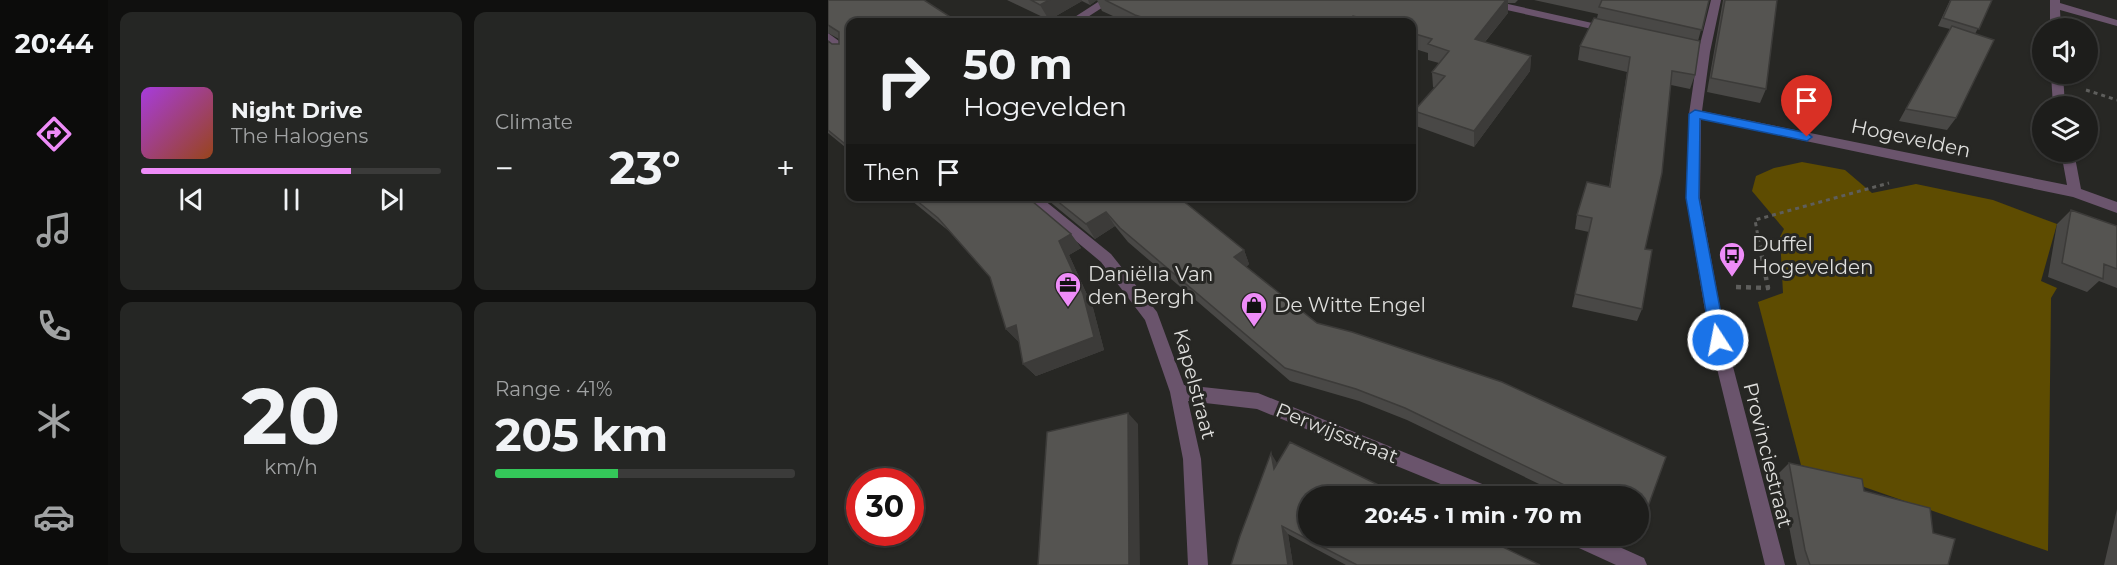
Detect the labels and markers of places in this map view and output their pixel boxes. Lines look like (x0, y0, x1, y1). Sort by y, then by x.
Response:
pin (1781, 75, 1832, 137)
place label: Duffel Hogevelden (1752, 232, 1874, 279)
bus stop icon: Duffel Hogevelden (1717, 240, 1747, 278)
place label: Daniëlla Van den Bergh (1088, 262, 1213, 309)
office icon: Daniëlla Van den Bergh (1053, 270, 1083, 308)
shop icon: De Witte Engel (1239, 290, 1269, 328)
place label: De Witte Engel (1274, 293, 1426, 317)

